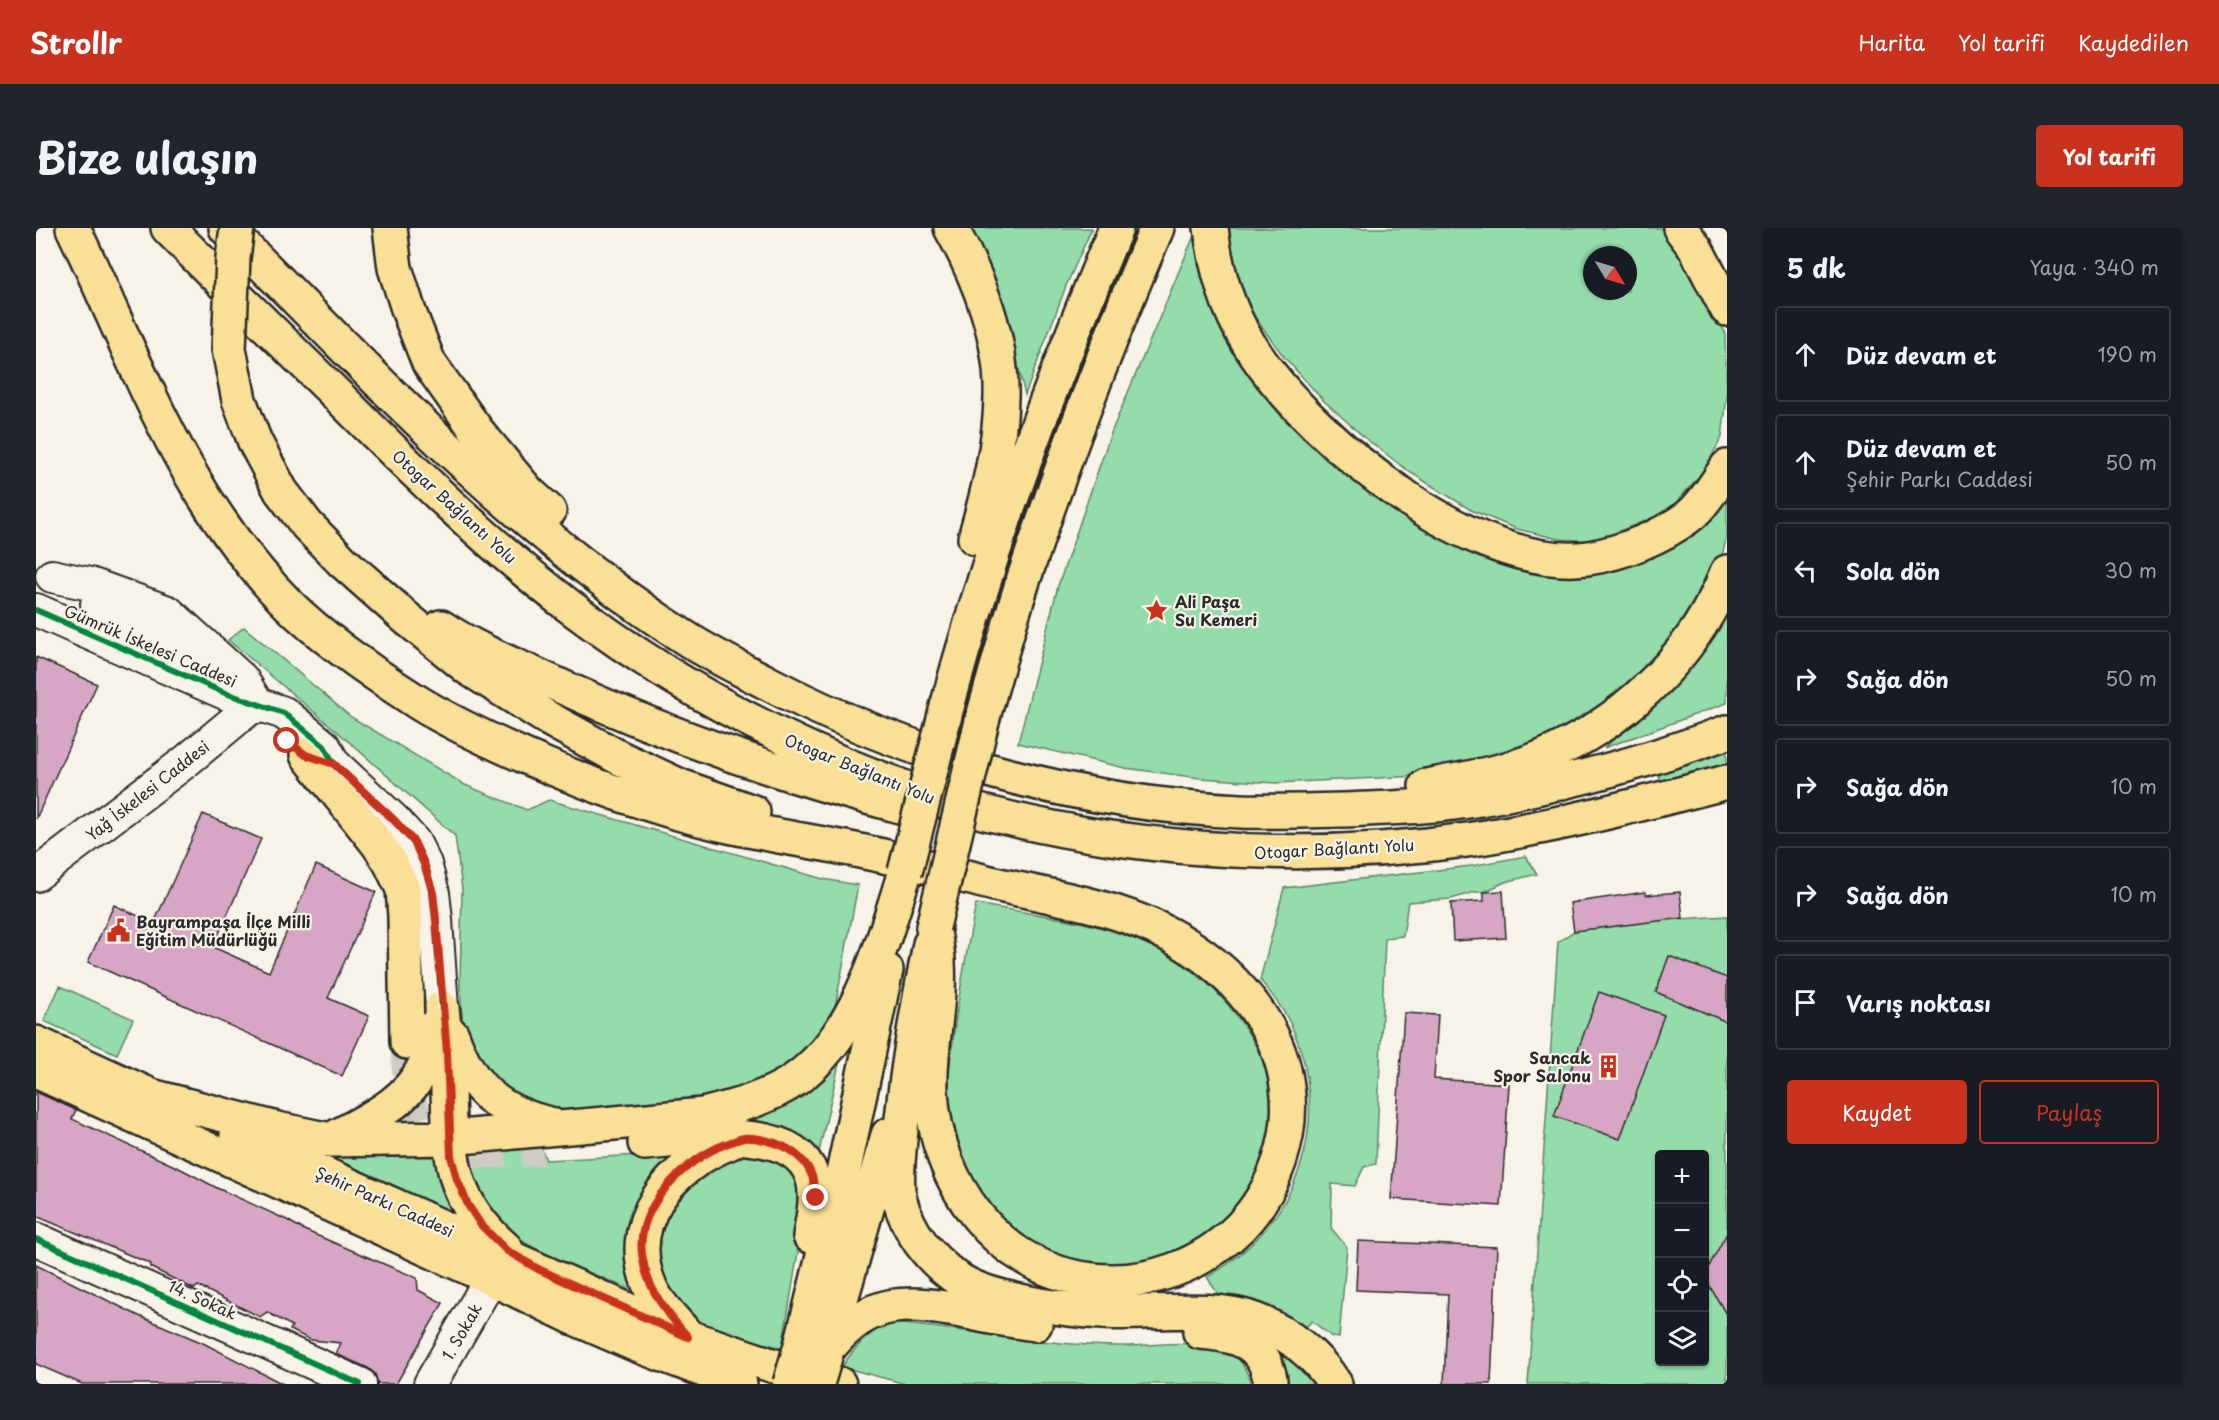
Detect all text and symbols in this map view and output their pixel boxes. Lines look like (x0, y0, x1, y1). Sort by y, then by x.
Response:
text: Strollr (30, 21, 122, 64)
text: Harita (1858, 26, 1925, 58)
text: Yol tarifi (1958, 26, 2045, 58)
text: Kaydedilen (2078, 26, 2189, 58)
text: Bize ulaşın (36, 125, 258, 188)
button: Yol tarifi (2036, 125, 2183, 187)
north arrow (1583, 246, 1637, 300)
text: 5 dk (1787, 248, 1846, 287)
text: Yaya · 340 m (2029, 252, 2159, 282)
icon: ahead (1789, 338, 1822, 371)
text: Düz devam et (1846, 338, 1997, 371)
text: 190 m (2098, 339, 2157, 369)
text: Düz devam et (1846, 431, 1997, 464)
street label: Otogar Bağlantı Yolu (387, 443, 523, 569)
icon: ahead (1789, 446, 1822, 479)
text: 50 m (2105, 447, 2157, 477)
text: Şehir Parkı Caddesi (1846, 464, 2033, 494)
icon: left (1789, 554, 1822, 587)
text: Sola dön (1846, 554, 1940, 587)
text: 30 m (2104, 555, 2157, 585)
place label: Ali Paşa Su Kemeri (1175, 589, 1257, 631)
place icon: Ali Paşa Su Kemeri (1144, 597, 1170, 623)
street label: Gümrük İskelesi Caddesi (61, 598, 241, 692)
icon: right (1789, 662, 1822, 695)
text: Sağa dön (1846, 662, 1949, 695)
text: 50 m (2105, 663, 2157, 693)
route start (273, 727, 299, 753)
street label: Otogar Bağlantı Yolu (781, 727, 939, 809)
street label: Yağ İskelesi Caddesi (80, 734, 214, 846)
icon: right (1789, 770, 1822, 803)
text: Sağa dön (1846, 770, 1949, 803)
text: 10 m (2110, 771, 2157, 801)
street label: Otogar Bağlantı Yolu (1253, 832, 1415, 864)
icon: right (1789, 878, 1822, 911)
text: Sağa dön (1846, 878, 1949, 911)
text: 10 m (2110, 879, 2157, 909)
place label: Bayrampaşa İlçe Milli Eğitim Müdürlüğü (136, 909, 310, 951)
public building icon: Bayrampaşa İlçe Milli Eğitim Müdürlüğü (105, 917, 131, 943)
icon: arrive (1789, 986, 1822, 1019)
text: Varış noktası (1846, 986, 1991, 1019)
place label: Sancak Spor Salonu (1493, 1045, 1591, 1087)
building icon: Sancak Spor Salonu (1596, 1053, 1622, 1079)
button: Kaydet (1787, 1080, 1967, 1144)
button: Paylaş (1979, 1080, 2159, 1144)
map controls (1655, 1150, 1709, 1366)
button: + (1655, 1150, 1709, 1204)
street label: Şehir Parkı Caddesi (312, 1160, 458, 1242)
route end (802, 1184, 828, 1210)
button: − (1655, 1204, 1709, 1258)
button: locate (1655, 1258, 1709, 1312)
street label: 14. Sokak (165, 1273, 241, 1325)
street label: 1. Sokak (435, 1298, 487, 1364)
button: layers (1655, 1312, 1709, 1366)

